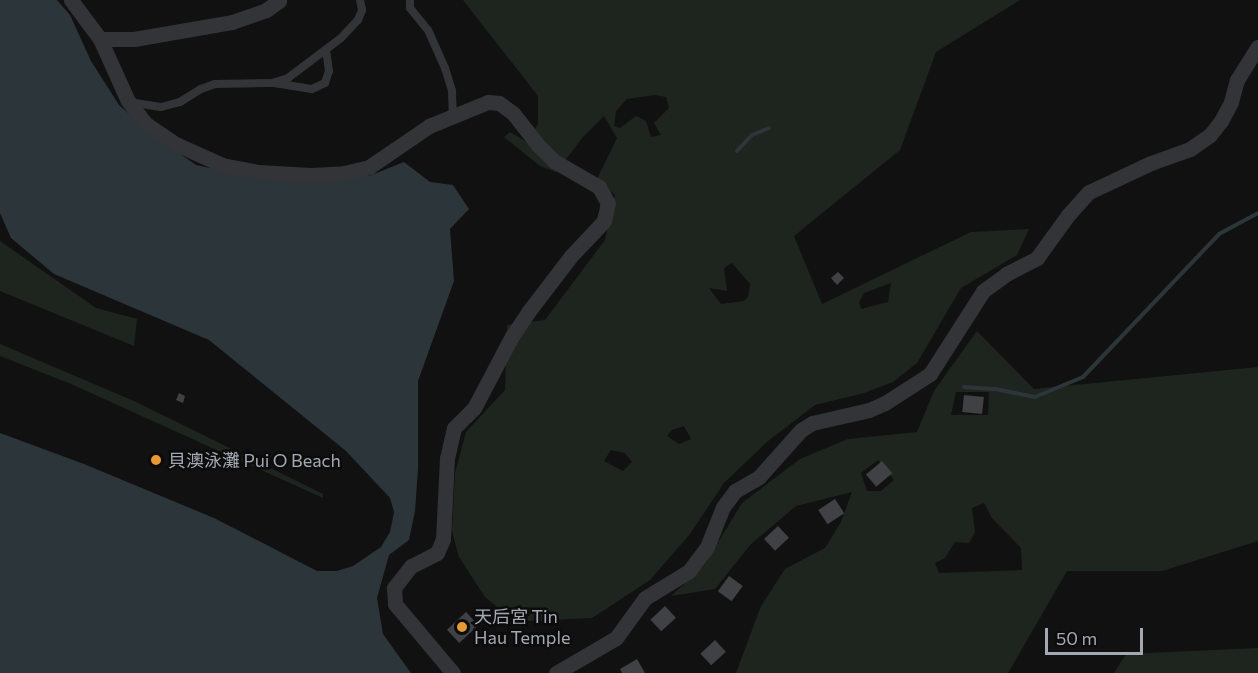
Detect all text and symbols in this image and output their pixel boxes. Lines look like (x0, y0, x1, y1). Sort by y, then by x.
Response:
place label: 貝澳泳灘 Pui O Beach (168, 449, 341, 471)
marker: 貝澳泳灘 Pui O Beach (149, 453, 163, 467)
place label: 天后宮 Tin Hau Temple (474, 606, 570, 648)
scale bar (1048, 616, 1146, 654)
marker: 天后宮 Tin Hau Temple (455, 620, 469, 634)
text: 50 m (1056, 627, 1097, 649)

